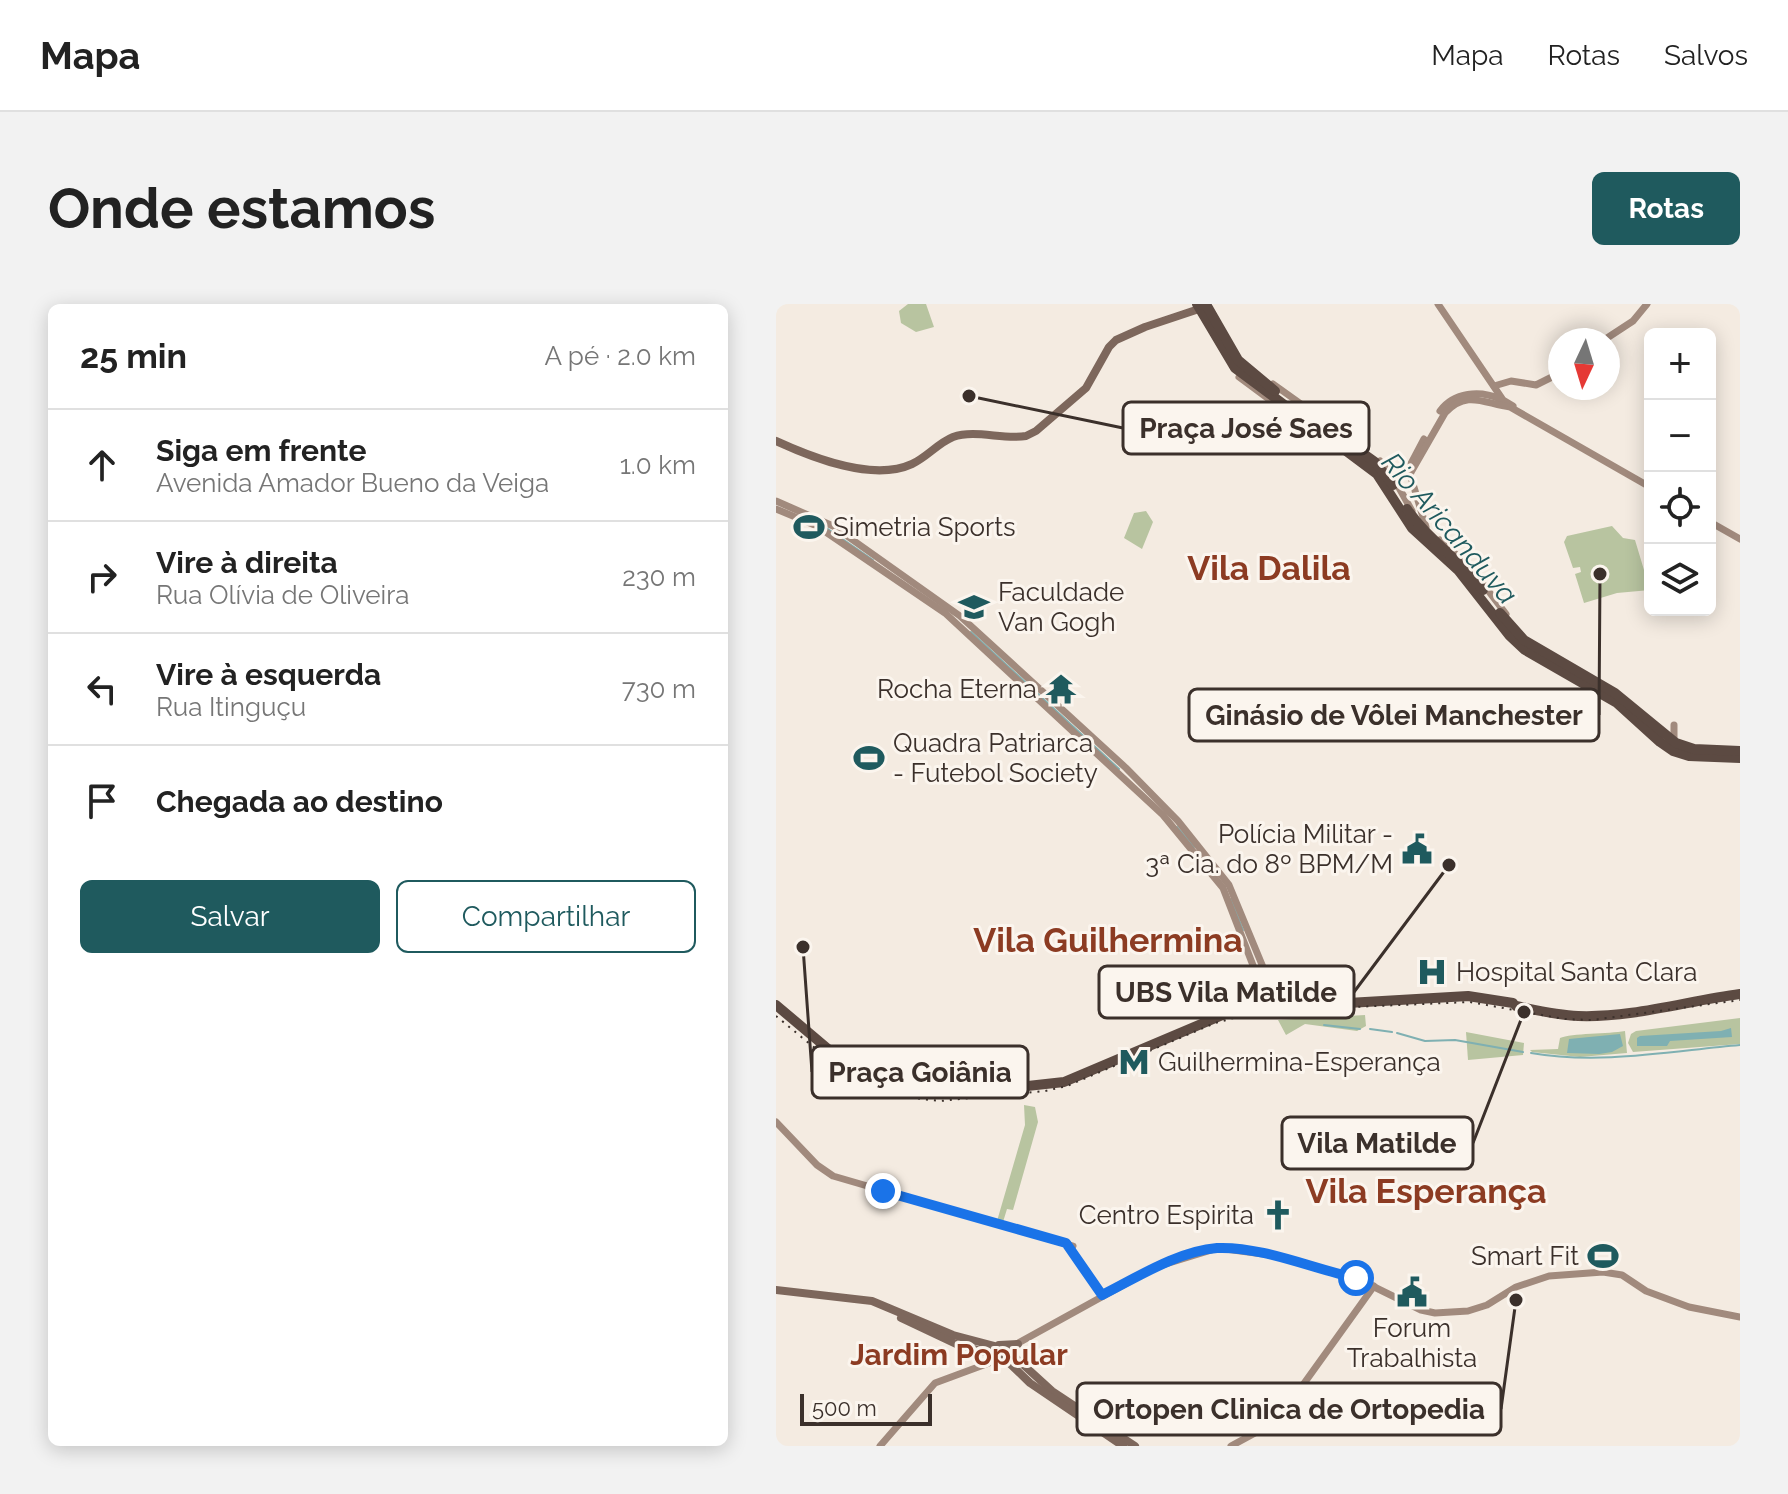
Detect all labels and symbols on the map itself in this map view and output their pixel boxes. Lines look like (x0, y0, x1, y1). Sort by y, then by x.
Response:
north arrow (1548, 328, 1620, 400)
callout: Praça José Saes (1123, 402, 1369, 454)
text: Praça José Saes (1139, 412, 1353, 445)
water label: Rio Aricanduva (1375, 446, 1524, 611)
sports icon: Simetria Sports (792, 510, 826, 544)
place label: Simetria Sports (833, 512, 1015, 542)
district label: Vila Dalila (1187, 548, 1351, 588)
place label: Faculdade Van Gogh (998, 577, 1124, 637)
school or university icon: Faculdade Van Gogh (957, 590, 991, 624)
temple icon: Rocha Eterna (1044, 672, 1078, 706)
place label: Rocha Eterna (877, 674, 1037, 704)
callout: Ginásio de Vôlei Manchester (1189, 689, 1599, 741)
text: Ginásio de Vôlei Manchester (1205, 699, 1583, 732)
place label: Quadra Patriarca - Futebol Society (893, 728, 1098, 788)
sports icon: Quadra Patriarca - Futebol Society (852, 741, 886, 775)
place label: Polícia Militar - 3ª Cia. do 8º BPM/M (1145, 819, 1393, 879)
public building icon: Polícia Militar - 3ª Cia. do 8º BPM/M (1400, 832, 1434, 866)
district label: Vila Guilhermina (973, 920, 1243, 960)
hospital icon: Hospital Santa Clara (1415, 955, 1449, 989)
place label: Hospital Santa Clara (1456, 957, 1697, 987)
callout: UBS Vila Matilde (1099, 966, 1354, 1018)
text: UBS Vila Matilde (1115, 976, 1337, 1009)
metro station icon: Guilhermina-Esperança (1117, 1045, 1151, 1079)
callout: Praça Goiânia (812, 1046, 1028, 1098)
place label: Guilhermina-Esperança (1158, 1047, 1441, 1077)
text: Praça Goiânia (828, 1056, 1012, 1089)
callout: Vila Matilde (1282, 1117, 1473, 1169)
text: Vila Matilde (1297, 1127, 1457, 1160)
district label: Vila Esperança (1306, 1171, 1547, 1211)
route end (865, 1173, 901, 1209)
church icon: Centro Espirita (1261, 1198, 1295, 1232)
place label: Centro Espirita (1079, 1200, 1254, 1230)
sports icon: Smart Fit (1586, 1239, 1620, 1273)
place label: Smart Fit (1471, 1241, 1579, 1271)
route start (1338, 1260, 1374, 1296)
public building icon: Forum Trabalhista (1395, 1275, 1429, 1309)
place label: Forum Trabalhista (1347, 1313, 1477, 1373)
district label: Jardim Popular (850, 1337, 1068, 1372)
callout: Ortopen Clinica de Ortopedia (1077, 1383, 1501, 1435)
scale bar (800, 1390, 932, 1426)
text: Ortopen Clinica de Ortopedia (1093, 1393, 1485, 1426)

